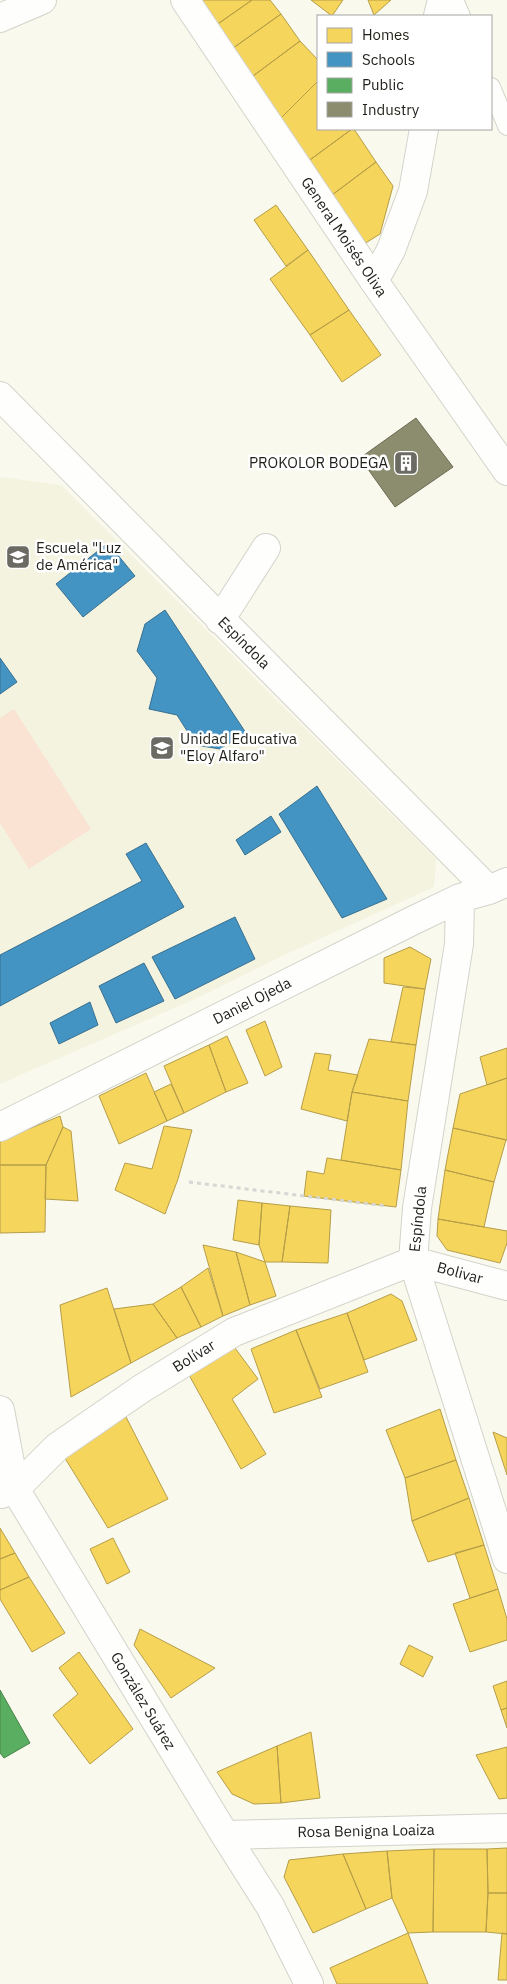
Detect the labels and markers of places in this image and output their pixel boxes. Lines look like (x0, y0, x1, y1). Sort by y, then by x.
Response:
building icon: PROKOLOR BODEGA (393, 450, 419, 476)
place label: PROKOLOR BODEGA (249, 453, 388, 472)
place label: Escuela "Luz de América" (36, 538, 121, 574)
school or university icon: Escuela "Luz de América" (5, 544, 31, 570)
place label: Unidad Educativa "Eloy Alfaro" (180, 729, 297, 765)
school or university icon: Unidad Educativa "Eloy Alfaro" (149, 735, 175, 761)

